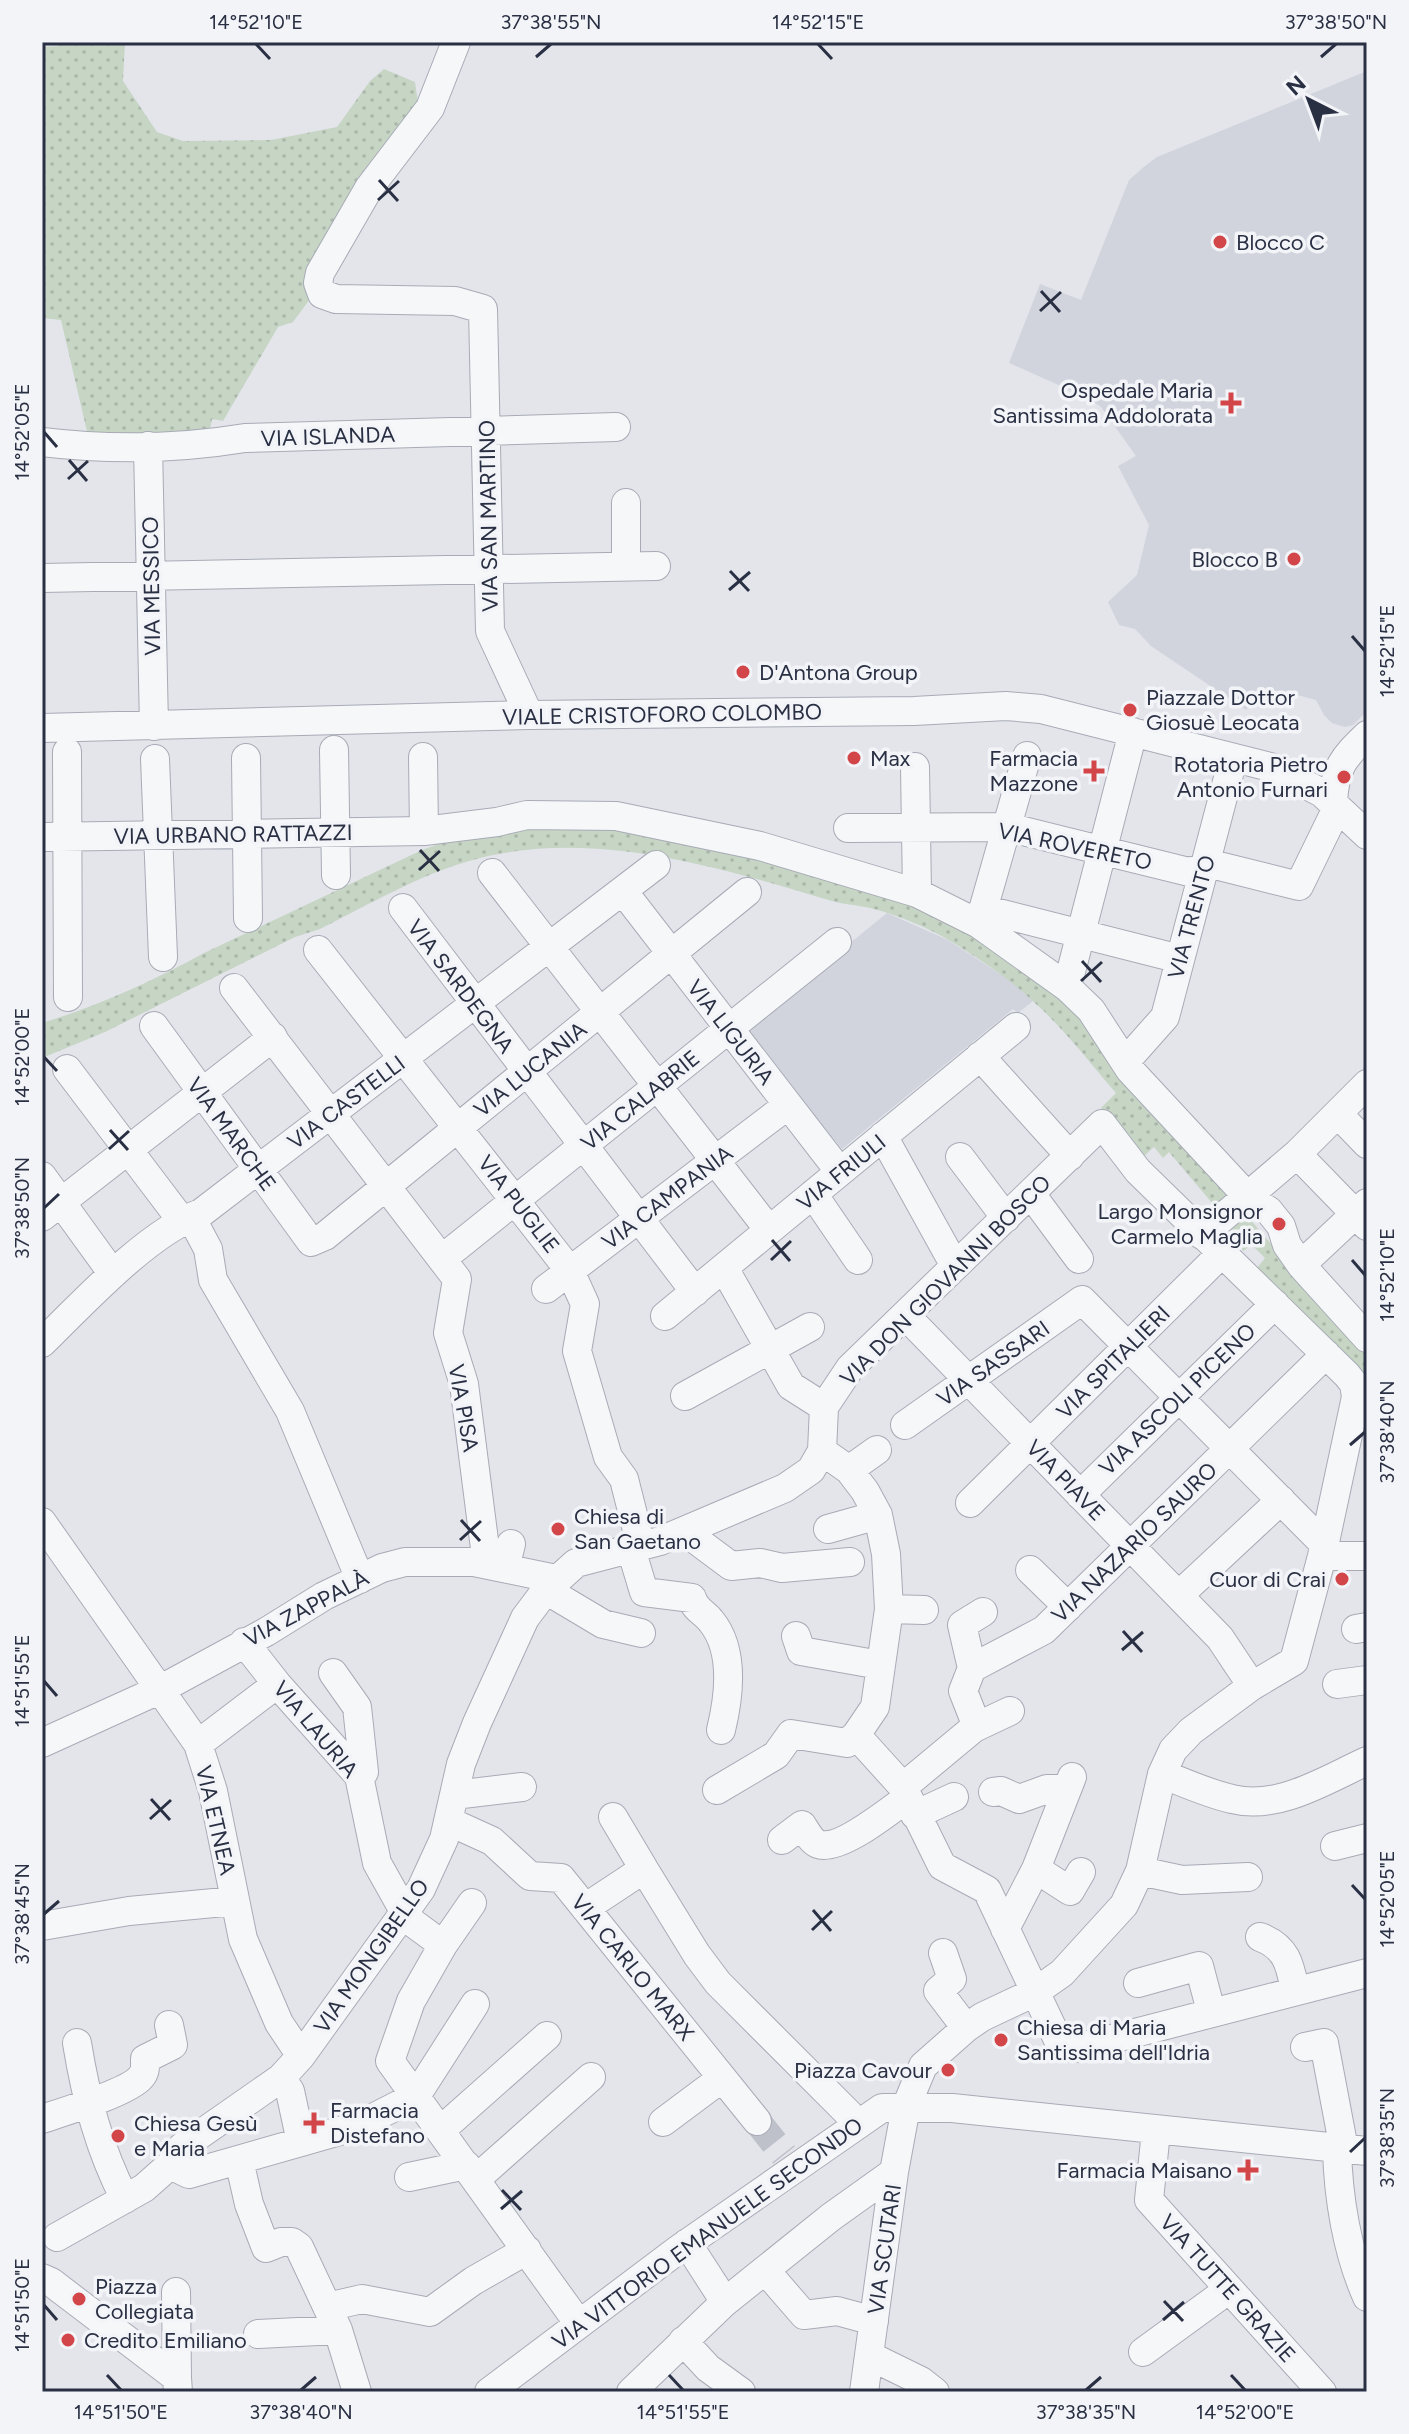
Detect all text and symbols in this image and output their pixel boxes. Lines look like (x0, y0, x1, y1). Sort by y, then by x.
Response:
text: 14°52'10"E (209, 10, 303, 34)
text: 37°38'55"N (500, 10, 602, 34)
text: 14°52'15"E (772, 10, 864, 34)
text: 37°38'50"N (1285, 10, 1387, 34)
north arrow (1269, 60, 1349, 140)
text: N (1281, 70, 1311, 101)
place label: Blocco C (1236, 229, 1325, 256)
marker: Blocco C (1211, 233, 1229, 251)
place label: Ospedale Maria Santissima Addolorata (993, 377, 1213, 429)
text: 14°52'05"E (10, 383, 34, 481)
marker: Ospedale Maria Santissima Addolorata (1220, 392, 1242, 414)
street label: VIA SAN MARTINO (473, 420, 504, 612)
street label: VIA ISLANDA (260, 421, 396, 452)
street label: VIA MESSICO (137, 516, 166, 656)
place label: Blocco B (1192, 546, 1278, 573)
marker: Blocco B (1285, 550, 1303, 568)
text: 14°52'15"E (1375, 605, 1399, 697)
place label: D'Antona Group (759, 659, 918, 686)
marker: D'Antona Group (734, 663, 752, 681)
place label: Piazzale Dottor Giosuè Leocata (1146, 684, 1299, 736)
street label: VIALE CRISTOFORO COLOMBO (502, 698, 822, 731)
marker: Piazzale Dottor Giosuè Leocata (1121, 701, 1139, 719)
place label: Max (870, 745, 911, 772)
place label: Farmacia Mazzone (989, 745, 1078, 797)
marker: Max (845, 749, 863, 767)
place label: Rotatoria Pietro Antonio Furnari (1173, 751, 1328, 803)
marker: Farmacia Mazzone (1085, 762, 1103, 780)
marker: Rotatoria Pietro Antonio Furnari (1335, 768, 1353, 786)
street label: VIA ROVERETO (996, 817, 1154, 876)
street label: VIA URBANO RATTAZZI (113, 819, 353, 850)
street label: VIA TRENTO (1162, 852, 1221, 982)
street label: VIA SARDEGNA (402, 914, 520, 1059)
street label: VIA LIGURIA (681, 974, 780, 1090)
text: 14°52'00"E (10, 1008, 34, 1106)
street label: VIA LUCANIA (469, 1016, 592, 1123)
street label: VIA CALABRIE (576, 1044, 705, 1156)
street label: VIA CASTELLI (282, 1050, 410, 1155)
street label: VIA MARCHE (181, 1072, 282, 1197)
street label: VIA FRIULI (792, 1128, 891, 1216)
street label: VIA CAMPANIA (597, 1139, 738, 1255)
street label: VIA PUGLIE (472, 1150, 565, 1259)
text: 37°38'50"N (10, 1157, 34, 1259)
street label: VIA DON GIOVANNI BOSCO (834, 1169, 1056, 1391)
place label: Largo Monsignor Carmelo Maglia (1097, 1198, 1264, 1250)
marker: Largo Monsignor Carmelo Maglia (1270, 1215, 1288, 1233)
text: 14°52'10"E (1375, 1228, 1399, 1322)
street label: VIA SPITALIERI (1051, 1300, 1176, 1425)
street label: VIA SASSARI (932, 1315, 1055, 1412)
street label: VIA ASCOLI PICENO (1093, 1318, 1261, 1481)
street label: VIA PISA (443, 1362, 485, 1454)
text: 37°38'40"N (1375, 1380, 1399, 1484)
street label: VIA PIAVE (1020, 1434, 1111, 1527)
street label: VIA NAZARIO SAURO (1046, 1456, 1223, 1628)
place label: Chiesa di San Gaetano (574, 1503, 701, 1555)
marker: Chiesa di San Gaetano (549, 1520, 567, 1538)
street label: VIA ZAPPALÀ (239, 1564, 373, 1653)
place label: Cuor di Crai (1209, 1566, 1326, 1593)
marker: Cuor di Crai (1333, 1570, 1351, 1588)
text: 14°51'55"E (10, 1634, 34, 1728)
street label: VIA LAURIA (267, 1675, 364, 1783)
street label: VIA ETNEA (190, 1763, 241, 1878)
text: 14°52'05"E (1375, 1850, 1399, 1948)
text: 37°38'45"N (10, 1863, 34, 1965)
street label: VIA MONGIBELLO (308, 1874, 435, 2039)
street label: VIA CARLO MARX (565, 1889, 700, 2046)
place label: Chiesa di Maria Santissima dell'Idria (1017, 2014, 1210, 2066)
marker: Chiesa di Maria Santissima dell'Idria (992, 2031, 1010, 2049)
place label: Piazza Cavour (794, 2057, 933, 2084)
marker: Piazza Cavour (939, 2061, 957, 2079)
text: 37°38'35"N (1375, 2088, 1399, 2188)
place label: Farmacia Distefano (330, 2097, 425, 2149)
place label: Chiesa Gesù e Maria (134, 2110, 257, 2162)
street label: VIA VITTORIO EMANUELE SECONDO (547, 2112, 868, 2355)
marker: Farmacia Distefano (305, 2114, 323, 2132)
marker: Chiesa Gesù e Maria (109, 2127, 127, 2145)
place label: Farmacia Maisano (1056, 2157, 1232, 2184)
marker: Farmacia Maisano (1239, 2161, 1257, 2179)
street label: VIA SCUTARI (862, 2182, 907, 2316)
street label: VIA TUTTE GRAZIE (1154, 2209, 1301, 2368)
text: 14°51'50"E (10, 2258, 34, 2352)
place label: Piazza Collegiata (95, 2273, 194, 2325)
marker: Piazza Collegiata (70, 2290, 88, 2308)
place label: Credito Emiliano (84, 2327, 247, 2354)
marker: Credito Emiliano (59, 2331, 77, 2349)
text: 14°51'50"E (74, 2400, 168, 2424)
text: 37°38'40"N (249, 2400, 353, 2424)
text: 14°51'55"E (636, 2400, 730, 2424)
text: 37°38'35"N (1036, 2400, 1136, 2424)
text: 14°52'00"E (1196, 2400, 1294, 2424)

